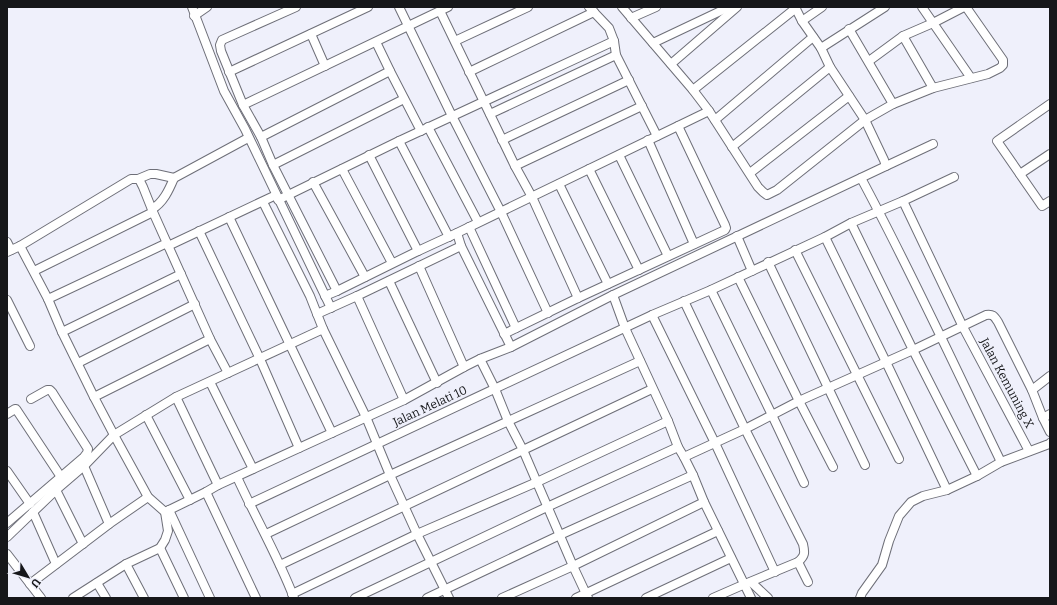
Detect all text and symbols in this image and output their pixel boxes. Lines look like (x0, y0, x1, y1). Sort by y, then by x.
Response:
street label: Jalan Kemuning X (977, 335, 1037, 431)
street label: Jalan Melati 10 (390, 383, 469, 430)
north arrow (8, 557, 48, 597)
text: U (28, 576, 43, 590)

